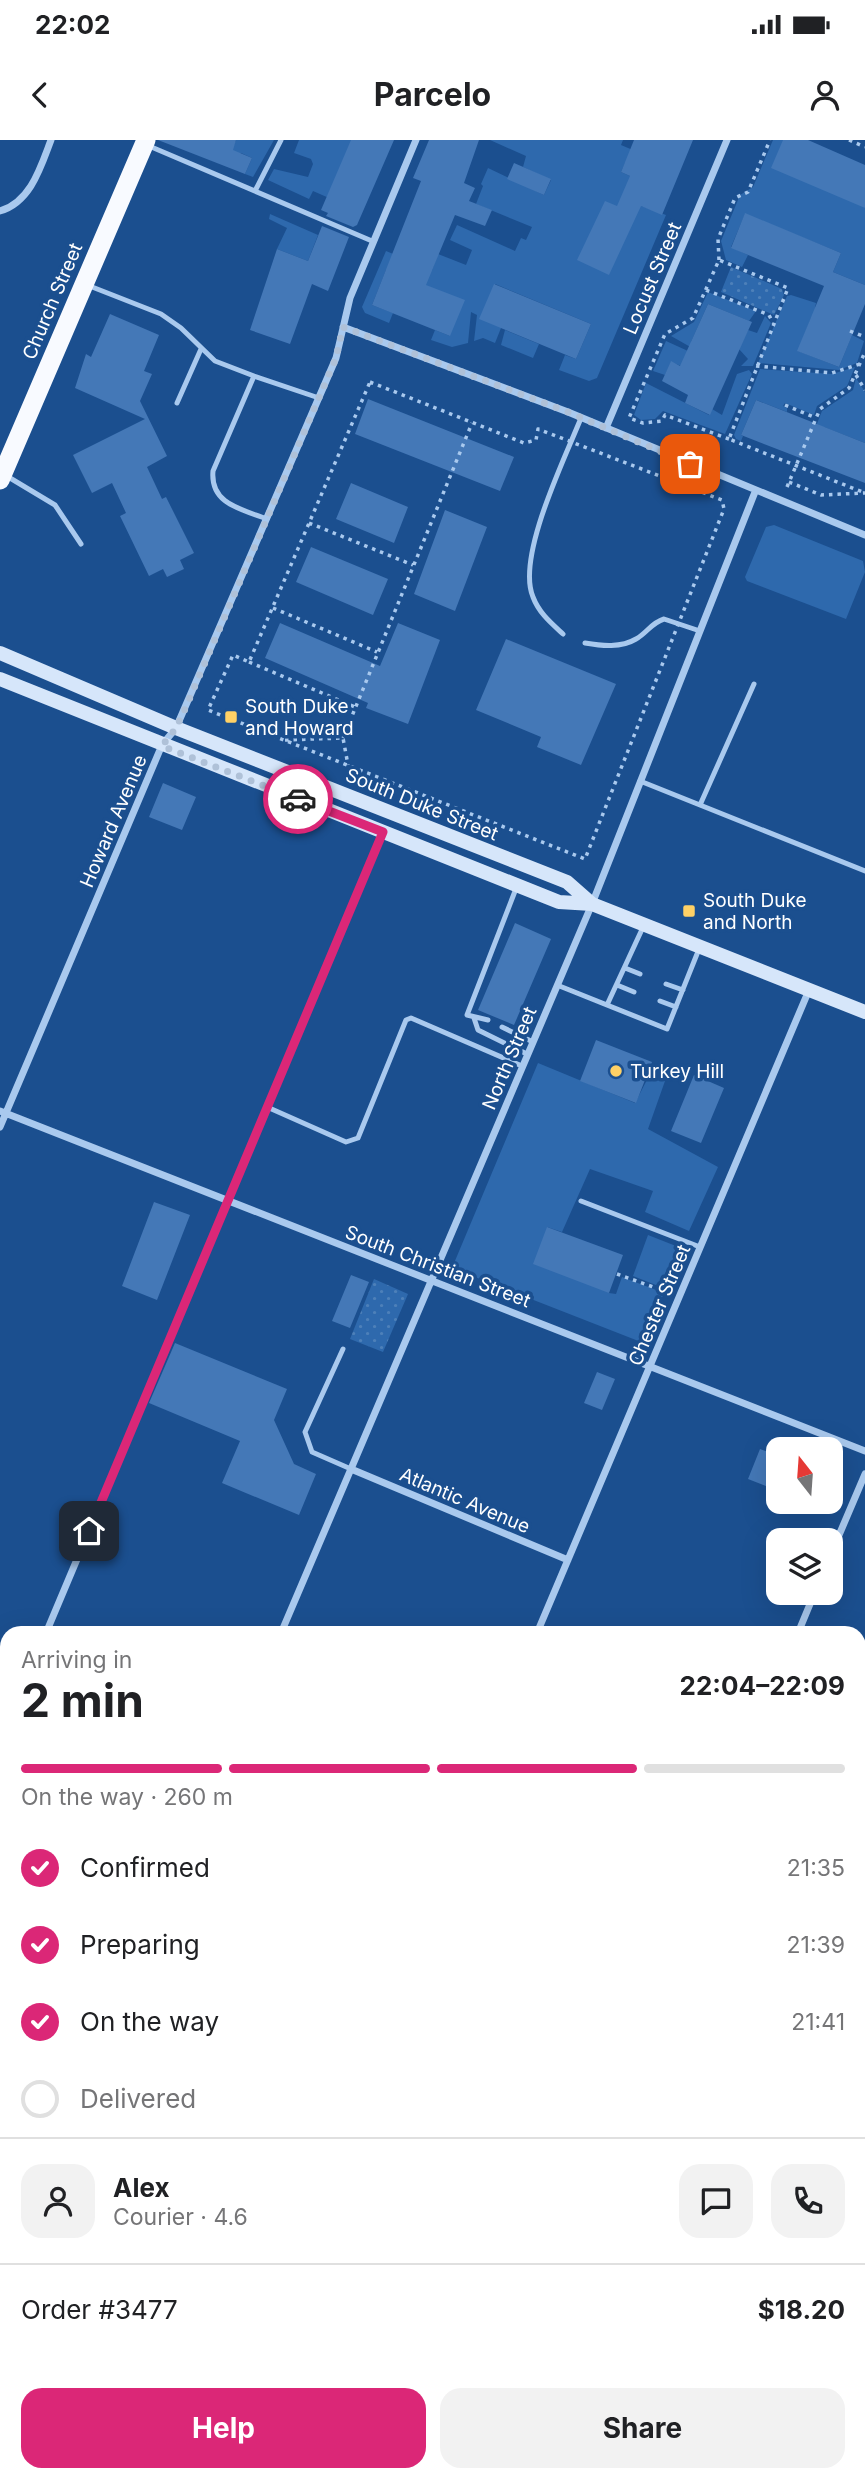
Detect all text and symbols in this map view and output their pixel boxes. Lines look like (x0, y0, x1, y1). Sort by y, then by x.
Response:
text: 22:02 (35, 9, 110, 40)
text: Parcelo (374, 75, 491, 114)
icon: back (21, 76, 59, 114)
icon: person (806, 76, 844, 114)
street label: Locust Street (619, 219, 686, 338)
street label: Church Street (18, 240, 87, 363)
pin (660, 434, 720, 494)
icon: bag (671, 445, 709, 483)
place label: South Duke and Howard (245, 695, 354, 740)
marker: South Duke and Howard (223, 709, 239, 725)
street label: Howard Avenue (75, 751, 152, 891)
street label: South Duke Street (342, 763, 502, 846)
courier (263, 764, 333, 834)
icon: car (279, 780, 317, 818)
place label: South Duke and North (703, 889, 807, 934)
marker: South Duke and North (681, 903, 697, 919)
street label: North Street (477, 1003, 541, 1113)
place label: Turkey Hill (630, 1060, 724, 1083)
marker: Turkey Hill (608, 1063, 624, 1079)
street label: South Christian Street (342, 1221, 534, 1312)
street label: Chester Street (624, 1241, 695, 1369)
north arrow (766, 1437, 844, 1514)
map controls (766, 1437, 843, 1605)
street label: Atlantic Avenue (396, 1463, 533, 1538)
pin (59, 1501, 119, 1561)
icon: home (70, 1512, 108, 1550)
button: layers (766, 1528, 843, 1605)
text: Arriving in (21, 1646, 132, 1674)
text: 22:04–22:09 (680, 1670, 845, 1701)
text: 2 min (21, 1672, 144, 1728)
text: On the way · 260 m (21, 1783, 233, 1811)
icon: check (21, 1849, 59, 1887)
text: Confirmed (80, 1852, 210, 1883)
text: 21:35 (787, 1854, 845, 1882)
icon: check (21, 1926, 59, 1964)
text: Preparing (80, 1929, 200, 1960)
text: 21:39 (787, 1931, 845, 1959)
icon: check (21, 2003, 59, 2041)
text: On the way (80, 2006, 219, 2037)
text: 21:41 (791, 2008, 845, 2036)
text: Delivered (80, 2083, 196, 2114)
button: person (21, 2164, 95, 2238)
button: chat (679, 2164, 753, 2238)
button: phone (771, 2164, 845, 2238)
text: Alex (113, 2172, 170, 2203)
text: Courier · 4.6 (113, 2203, 248, 2231)
text: Order #3477 (21, 2294, 178, 2325)
text: $18.20 (758, 2294, 845, 2325)
button: Help (21, 2388, 426, 2468)
button: Share (440, 2388, 845, 2468)

